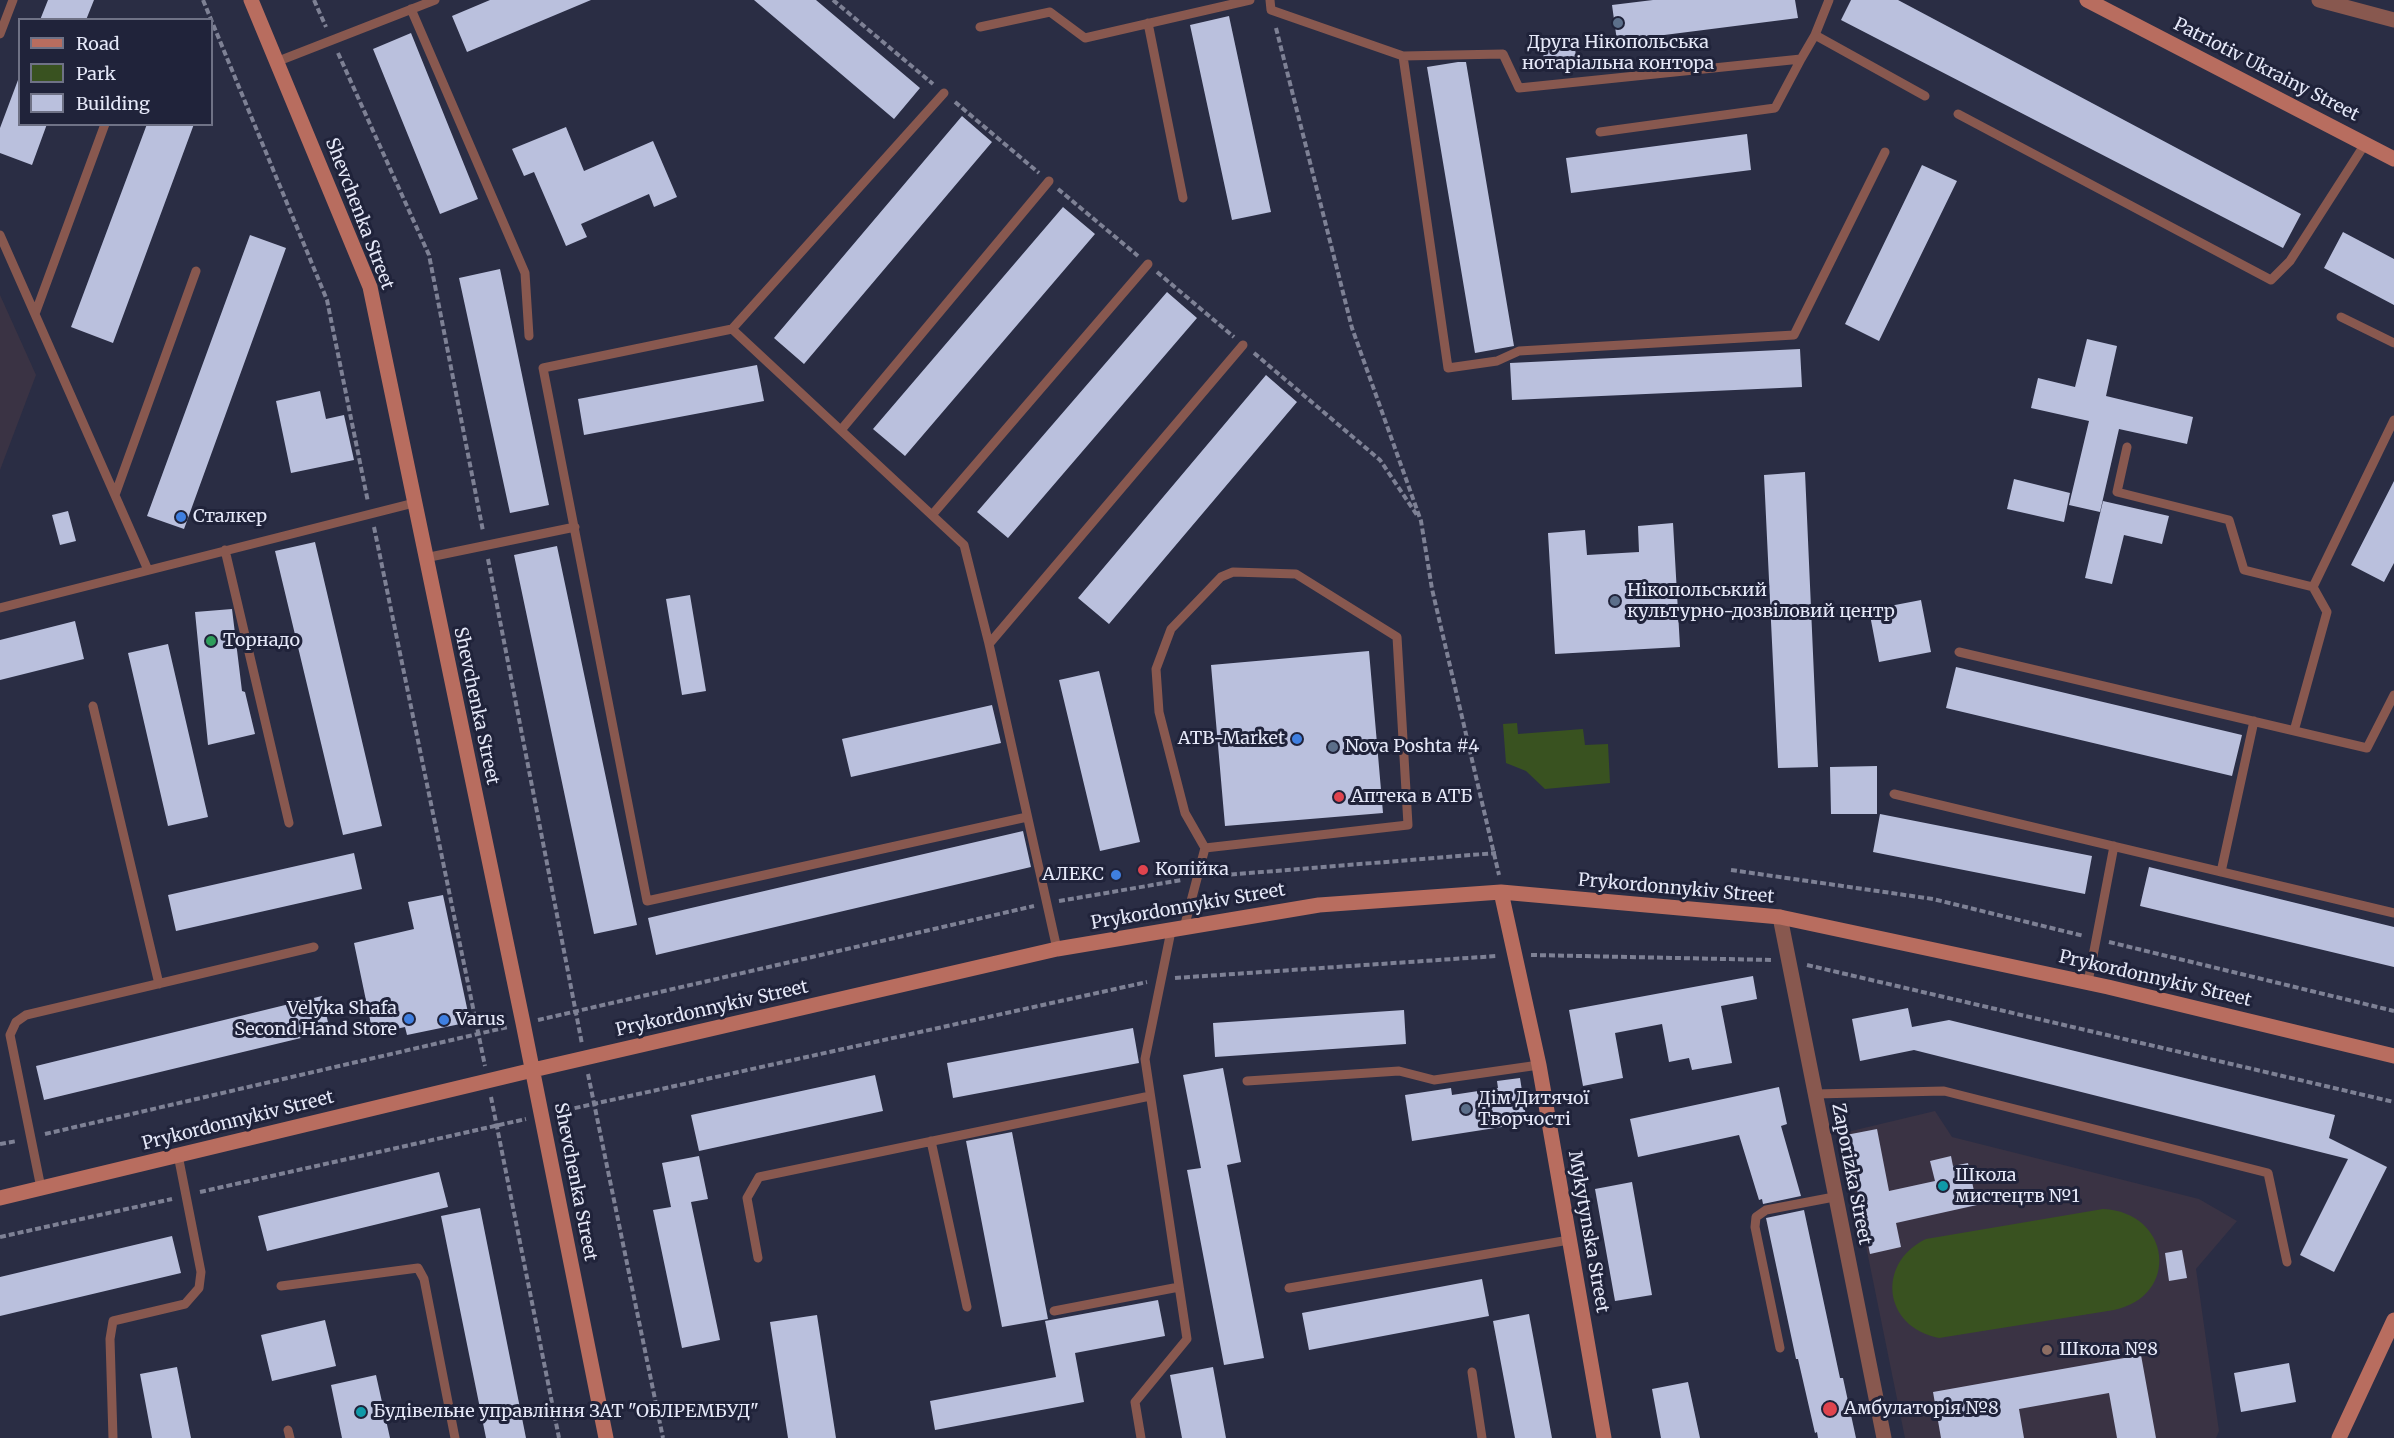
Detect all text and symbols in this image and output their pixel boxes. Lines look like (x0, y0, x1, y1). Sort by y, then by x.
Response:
street label: Patriotiv Ukrainy Street (2170, 14, 2362, 126)
marker: Друга Нікопольська нотаріальна контора (1611, 16, 1625, 30)
legend (18, 18, 213, 126)
text: Road (76, 32, 120, 55)
place label: Друга Нікопольська нотаріальна контора (1522, 32, 1714, 74)
text: Park (76, 62, 116, 85)
text: Building (76, 92, 150, 115)
street label: Shevchenka Street (320, 135, 398, 293)
place label: Сталкер (193, 506, 267, 528)
marker: Сталкер (174, 510, 188, 524)
place label: Нікопольський культурно-дозвіловий центр (1627, 580, 1895, 622)
marker: Нікопольський культурно-дозвіловий центр (1608, 594, 1622, 608)
street label: Shevchenka Street (449, 625, 503, 787)
place label: Торнадо (223, 630, 300, 652)
marker: Торнадо (204, 634, 218, 648)
place label: ATB-Market (1178, 728, 1285, 750)
marker: ATB-Market (1290, 732, 1304, 746)
place label: Nova Poshta #4 (1345, 736, 1479, 758)
marker: Nova Poshta #4 (1326, 740, 1340, 754)
place label: Аптека в АТБ (1351, 786, 1473, 808)
marker: Аптека в АТБ (1332, 790, 1346, 804)
place label: Копійка (1155, 859, 1229, 881)
marker: Копійка (1136, 863, 1150, 877)
place label: АЛЕКС (1042, 864, 1104, 886)
marker: АЛЕКС (1109, 868, 1123, 882)
street label: Prykordonnykiv Street (1577, 870, 1775, 908)
street label: Prykordonnykiv Street (1089, 879, 1287, 935)
street label: Prykordonnykiv Street (2057, 946, 2253, 1012)
street label: Prykordonnykiv Street (614, 976, 810, 1042)
place label: Velyka Shafa Second Hand Store (234, 998, 397, 1040)
place label: Varus (456, 1009, 505, 1031)
marker: Velyka Shafa Second Hand Store (402, 1012, 416, 1026)
marker: Varus (437, 1013, 451, 1027)
street label: Prykordonnykiv Street (140, 1087, 336, 1155)
place label: Дім Дитячої Творчості (1478, 1088, 1589, 1130)
street label: Shevchenka Street (549, 1101, 601, 1263)
street label: Zaporizka Street (1827, 1101, 1875, 1247)
marker: Дім Дитячої Творчості (1459, 1102, 1473, 1116)
street label: Mykytynska Street (1563, 1149, 1613, 1315)
place label: Школа мистецтв №1 (1955, 1165, 2080, 1208)
marker: Школа мистецтв №1 (1936, 1179, 1950, 1193)
place label: Школа №8 (2059, 1339, 2158, 1361)
marker: Школа №8 (2040, 1343, 2054, 1357)
place label: Амбулаторія №8 (1844, 1398, 1999, 1420)
marker: Амбулаторія №8 (1821, 1400, 1839, 1418)
place label: Будівельне управління ЗАТ "ОБЛРЕМБУД" (373, 1401, 759, 1423)
marker: Будівельне управління ЗАТ "ОБЛРЕМБУД" (354, 1405, 368, 1419)

